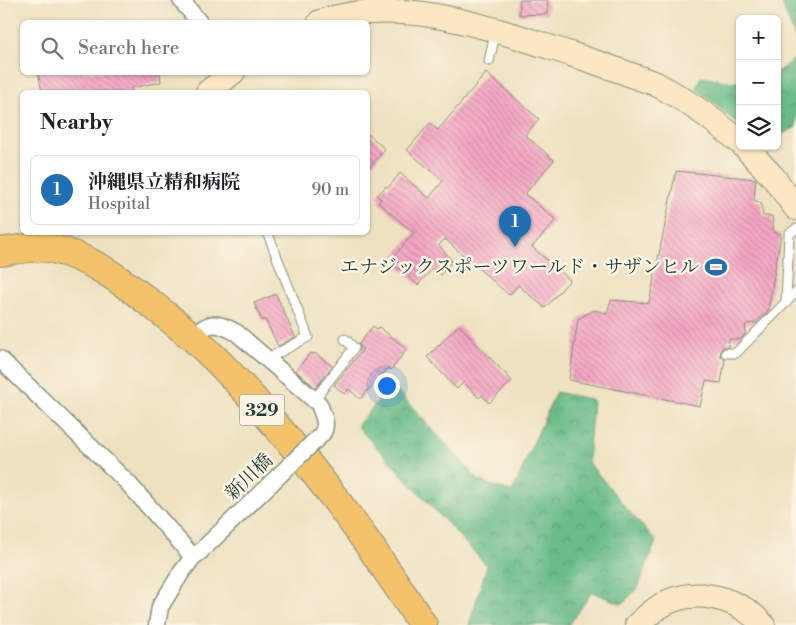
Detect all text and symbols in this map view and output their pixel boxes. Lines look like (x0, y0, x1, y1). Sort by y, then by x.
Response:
map controls (736, 15, 781, 150)
button: + (736, 15, 781, 60)
search box (20, 20, 370, 75)
icon: search (38, 34, 66, 62)
text: Search here (78, 36, 179, 60)
button: − (736, 60, 781, 105)
button: layers (736, 105, 781, 150)
text: Nearby (40, 110, 113, 136)
text: 沖縄県立精和病院 (88, 170, 240, 194)
text: 1 (53, 180, 61, 200)
text: 90 m (311, 180, 349, 200)
text: Hospital (88, 194, 150, 214)
pin: 1 (499, 206, 531, 247)
sports icon: エナジックスポーツワールド・サザンヒル (703, 254, 729, 280)
place label: エナジックスポーツワールド・サザンヒル (340, 255, 699, 279)
your location (374, 373, 400, 399)
road number: 329 (240, 394, 284, 426)
street label: 新川橋 (220, 449, 278, 505)

